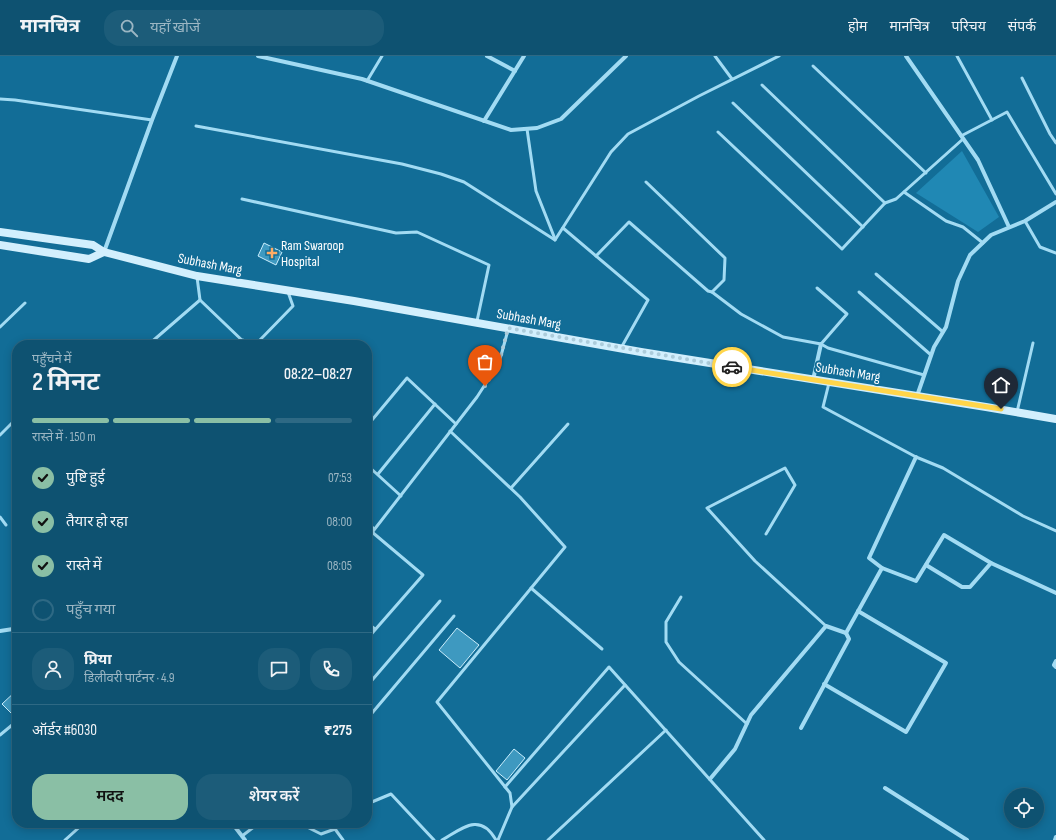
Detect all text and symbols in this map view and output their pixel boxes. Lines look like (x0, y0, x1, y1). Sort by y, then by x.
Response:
search box (104, 10, 384, 46)
text: मानचित्र (20, 15, 80, 38)
icon: search (118, 17, 140, 39)
text: यहाँ खोजें (150, 18, 200, 37)
text: होम (848, 18, 867, 35)
text: मानचित्र (889, 18, 930, 35)
text: परिचय (952, 18, 986, 35)
text: संपर्क (1008, 18, 1036, 35)
place label: Ram Swaroop Hospital (281, 237, 344, 270)
marker: Ram Swaroop Hospital (266, 247, 278, 259)
street label: Subhash Marg (176, 249, 244, 279)
street label: Subhash Marg (495, 305, 563, 333)
pin (468, 345, 502, 386)
courier (712, 347, 752, 387)
text: पहुँचने में (32, 351, 72, 367)
icon: bag (474, 351, 496, 373)
icon: car (721, 356, 743, 378)
street label: Subhash Marg (814, 359, 882, 386)
text: 08:22–08:27 (284, 365, 352, 384)
text: 2 मिनट (32, 367, 100, 398)
pin (984, 368, 1018, 409)
icon: home (990, 374, 1012, 396)
text: रास्ते में · 150 m (32, 429, 96, 445)
icon: check (32, 467, 54, 489)
text: पुष्टि हुई (66, 468, 105, 487)
text: 07:53 (328, 470, 352, 486)
icon: check (32, 511, 54, 533)
text: तैयार हो रहा (66, 512, 128, 531)
text: 08:00 (326, 514, 352, 530)
icon: check (32, 555, 54, 577)
text: रास्ते में (66, 556, 102, 575)
text: 08:05 (327, 558, 352, 574)
text: पहुँच गया (66, 600, 115, 619)
button: person (32, 648, 74, 690)
button: chat (258, 648, 300, 690)
button: phone (310, 648, 352, 690)
text: प्रिया (84, 650, 112, 669)
text: डिलीवरी पार्टनर · 4.9 (84, 670, 174, 686)
text: ऑर्डर #6030 (32, 721, 97, 740)
text: ₹275 (324, 721, 352, 740)
button: मदद (32, 774, 188, 820)
button: शेयर करें (196, 774, 352, 820)
map controls (1004, 788, 1044, 828)
button: locate (1004, 788, 1044, 828)

